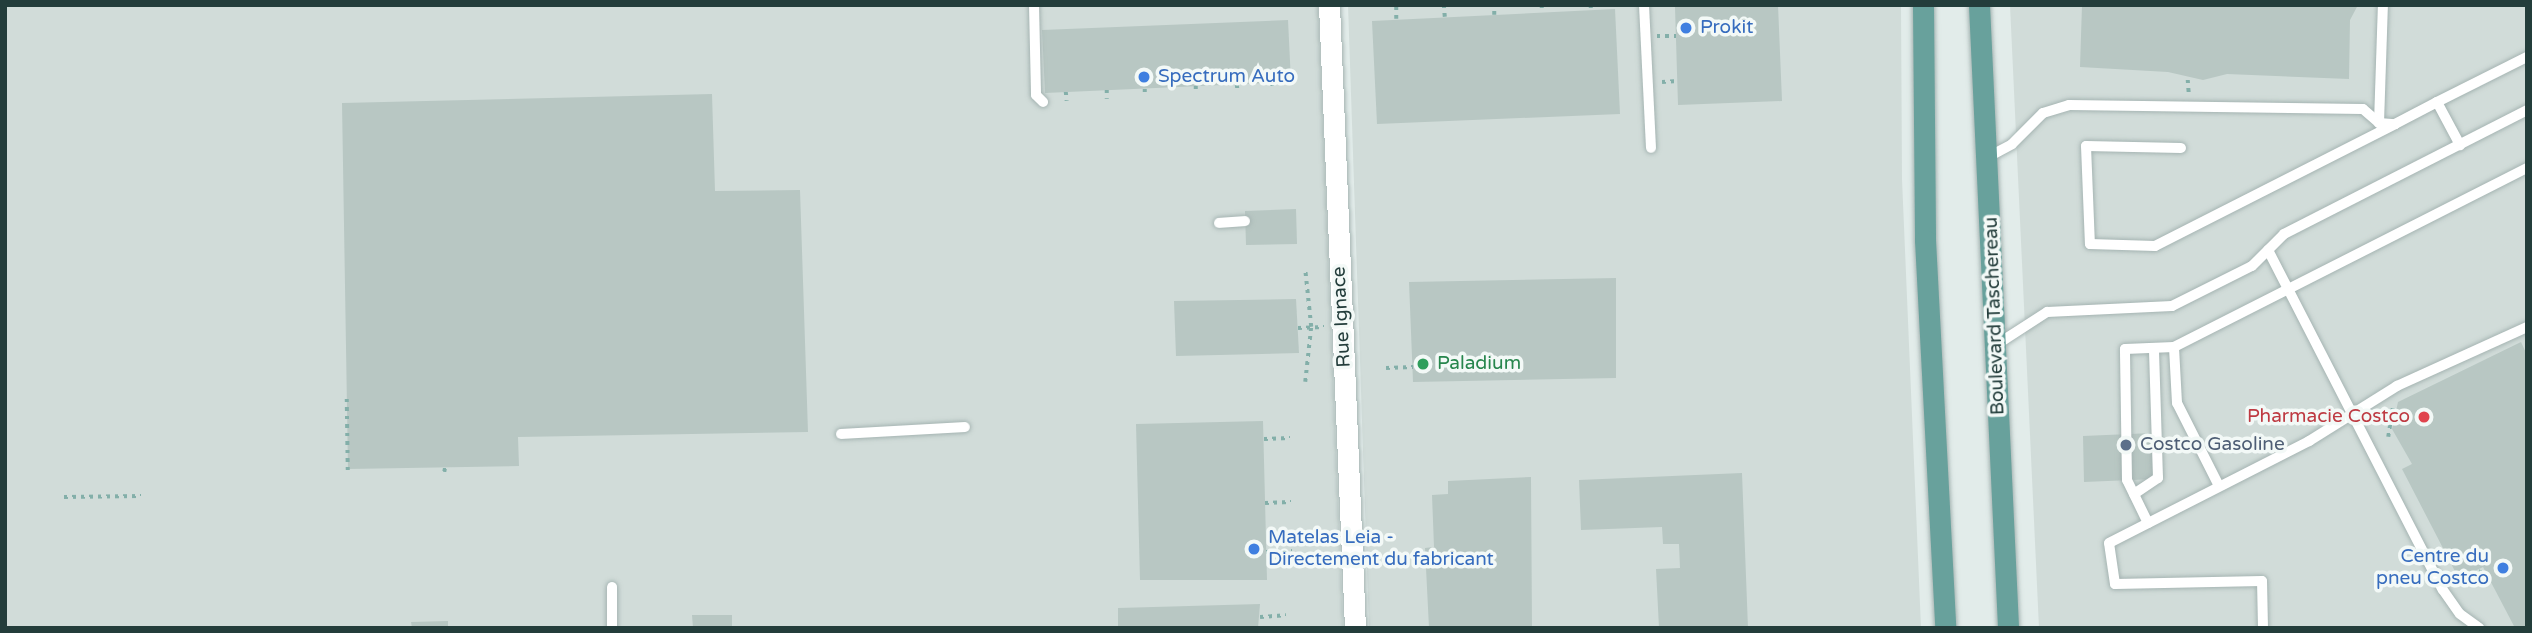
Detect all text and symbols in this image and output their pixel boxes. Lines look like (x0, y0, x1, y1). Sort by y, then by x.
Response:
place label: Prokit (1700, 17, 1754, 39)
marker: Prokit (1678, 20, 1694, 36)
place label: Spectrum Auto (1158, 66, 1295, 88)
marker: Spectrum Auto (1136, 69, 1152, 85)
street label: Boulevard Taschereau (1980, 216, 2010, 416)
street label: Rue Ignace (1328, 266, 1356, 368)
place label: Paladium (1437, 353, 1521, 375)
marker: Paladium (1415, 356, 1431, 372)
place label: Pharmacie Costco (2247, 406, 2410, 428)
marker: Pharmacie Costco (2416, 409, 2432, 425)
place label: Costco Gasoline (2140, 434, 2285, 456)
marker: Costco Gasoline (2118, 437, 2134, 453)
place label: Matelas Leia - Directement du fabricant (1268, 527, 1494, 571)
marker: Matelas Leia - Directement du fabricant (1246, 541, 1262, 557)
place label: Centre du pneu Costco (2376, 546, 2489, 590)
marker: Centre du pneu Costco (2495, 560, 2511, 576)

